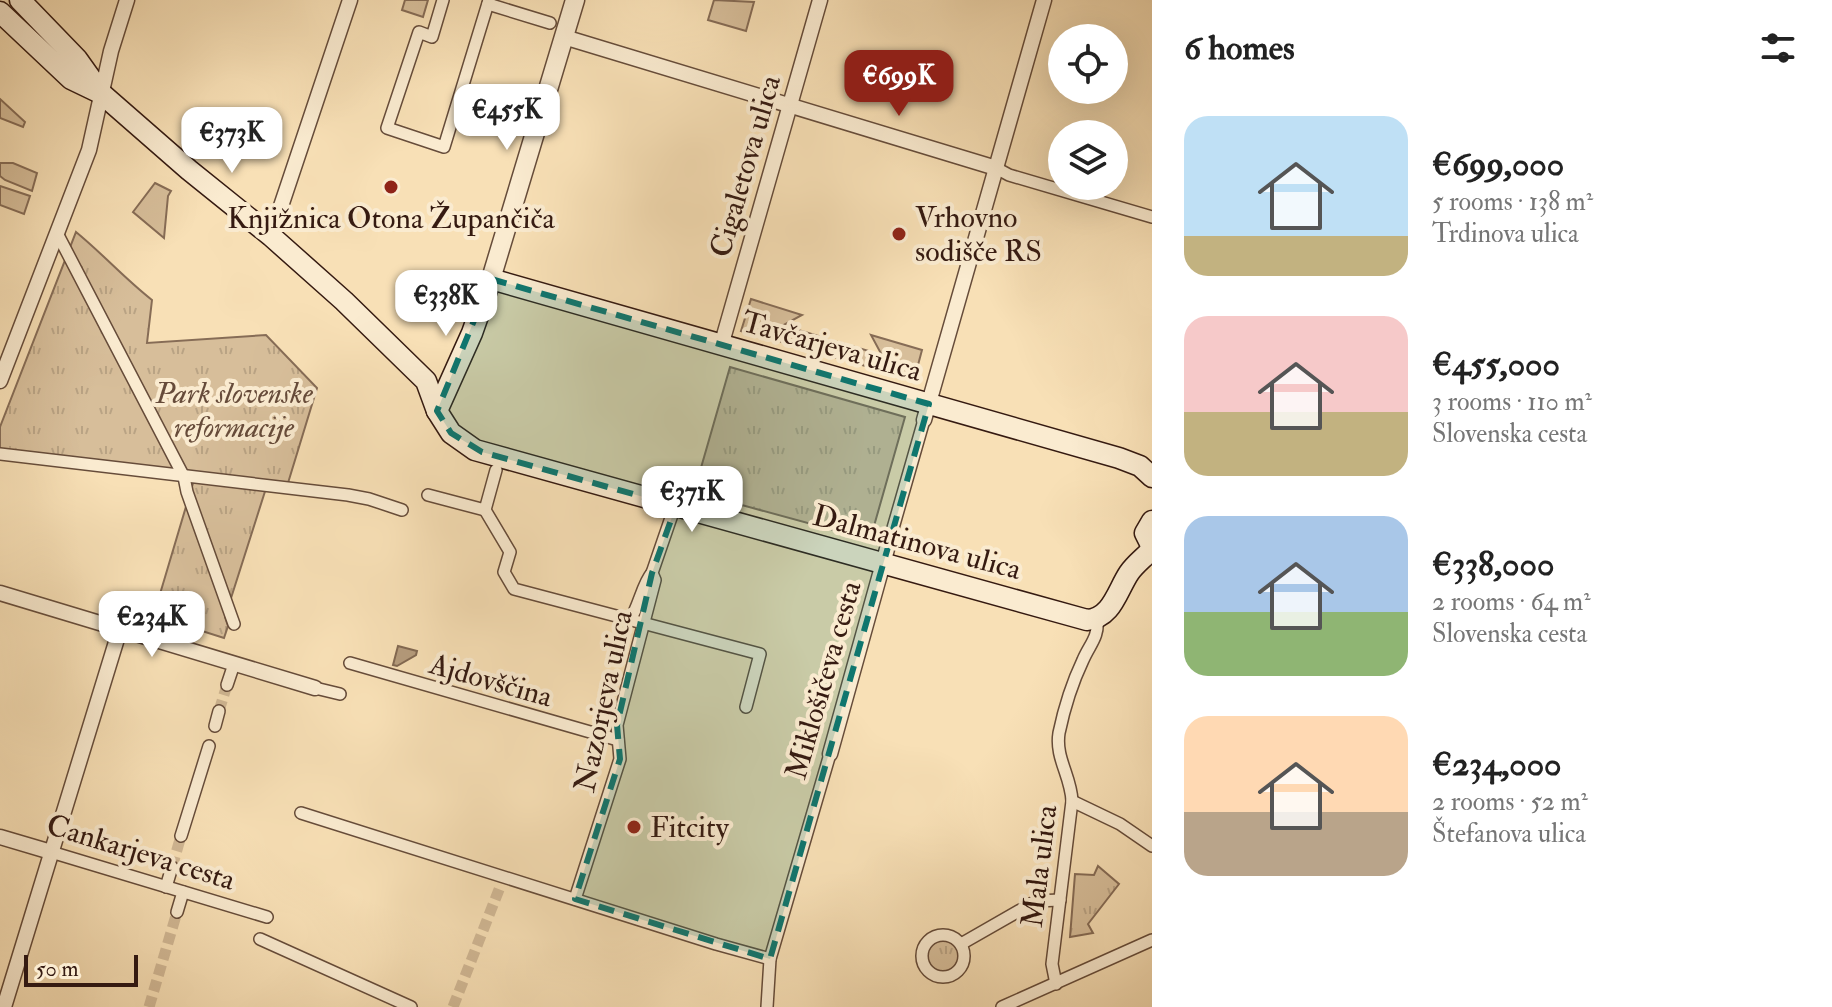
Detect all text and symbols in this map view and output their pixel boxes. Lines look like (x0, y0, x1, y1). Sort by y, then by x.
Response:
map controls (1048, 24, 1128, 200)
button: locate (1048, 24, 1128, 104)
icon: filters (1756, 26, 1800, 70)
text: 6 homes (1184, 27, 1295, 70)
pin: €699K (843, 50, 955, 118)
text: €699K (862, 60, 936, 92)
street label: Cigaletova ulica (702, 70, 789, 261)
pin: €455K (451, 84, 563, 152)
text: €455K (472, 94, 542, 126)
pin: €373K (176, 107, 288, 175)
text: €373K (199, 117, 265, 149)
button: layers (1048, 120, 1128, 200)
text: €699,000 (1432, 143, 1564, 186)
icon: home (1248, 148, 1344, 244)
marker: Knjižnica Otona Župančiča (382, 178, 400, 196)
text: 5 rooms · 138 m² (1432, 186, 1593, 218)
place label: Vrhovno sodišče RS (915, 199, 1042, 270)
place label: Knjižnica Otona Župančiča (227, 200, 556, 237)
text: Trdinova ulica (1432, 218, 1579, 250)
marker: Vrhovno sodišče RS (890, 225, 908, 243)
pin: €338K (390, 270, 502, 338)
text: €338K (413, 280, 479, 312)
street label: Tavčarjeva ulica (738, 303, 927, 390)
text: €455,000 (1432, 343, 1560, 386)
icon: home (1248, 348, 1344, 444)
park label: Park slovenske reformacije (154, 375, 314, 446)
text: 3 rooms · 110 m² (1432, 386, 1592, 418)
text: Slovenska cesta (1432, 418, 1587, 450)
pin: €371K (636, 466, 748, 534)
text: €371K (660, 476, 724, 508)
street label: Dalmatinova ulica (809, 497, 1026, 588)
text: €338,000 (1432, 543, 1554, 586)
icon: home (1248, 548, 1344, 644)
street label: Miklošičeva cesta (778, 576, 870, 784)
text: 2 rooms · 64 m² (1432, 586, 1591, 618)
pin: €234K (96, 591, 208, 659)
text: €234K (117, 601, 187, 633)
street label: Nazorjeva ulica (566, 606, 641, 795)
text: Slovenska cesta (1432, 618, 1587, 650)
street label: Ajdovščina (424, 645, 557, 716)
text: €234,000 (1432, 743, 1562, 786)
icon: home (1248, 748, 1344, 844)
text: 2 rooms · 52 m² (1432, 786, 1588, 818)
street label: Mala ulica (1014, 802, 1065, 929)
street label: Cankarjeva cesta (42, 806, 240, 899)
place label: Fitcity (650, 809, 730, 846)
marker: Fitcity (625, 818, 643, 836)
text: Štefanova ulica (1432, 818, 1586, 850)
scale bar (24, 951, 138, 987)
text: 50 m (36, 955, 78, 983)

